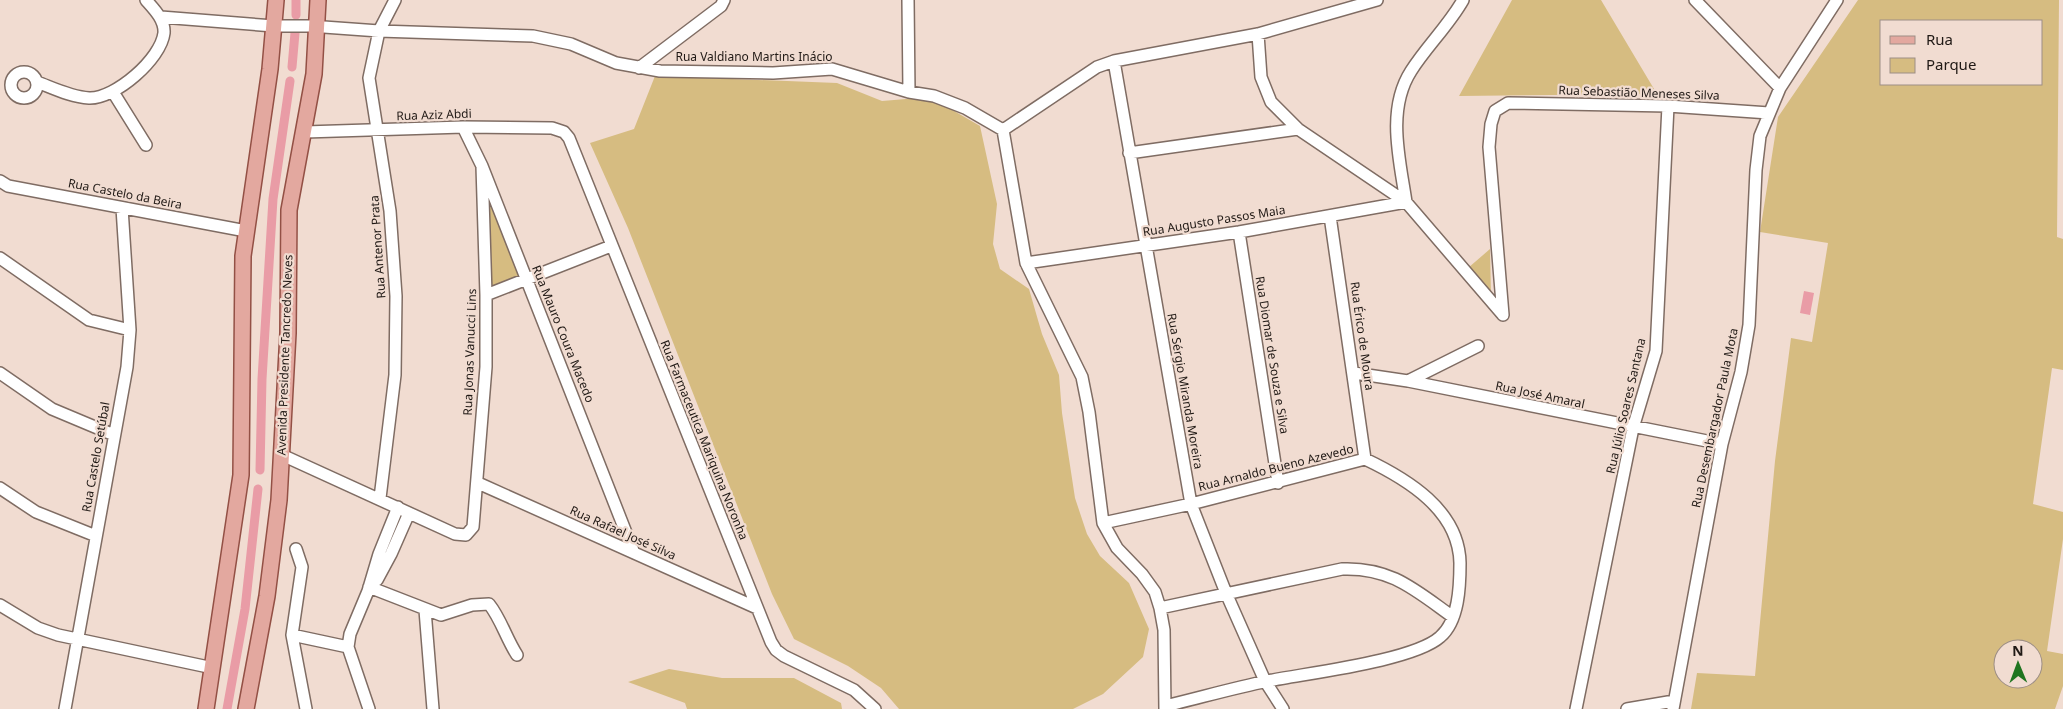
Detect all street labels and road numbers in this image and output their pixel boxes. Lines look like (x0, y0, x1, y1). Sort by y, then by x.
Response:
street label: Rua Valdiano Martins Inácio (675, 48, 833, 65)
street label: Rua Sebastião Meneses Silva (1558, 81, 1720, 104)
street label: Rua Aziz Abdi (396, 105, 472, 124)
street label: Rua Castelo da Beira (67, 174, 184, 213)
street label: Rua Antenor Prata (365, 195, 390, 299)
street label: Rua Augusto Passos Maia (1141, 201, 1286, 240)
street label: Avenida Presidente Tancredo Neves (273, 254, 297, 456)
street label: Rua Mauro Coura Macedo (528, 263, 599, 405)
street label: Rua Diomar de Souza e Silva (1252, 275, 1293, 435)
street label: Rua Érico de Moura (1346, 280, 1379, 392)
street label: Rua Jonas Vanucci Lins (459, 288, 480, 416)
street label: Rua Sérgio Miranda Moreira (1163, 312, 1208, 470)
street label: Rua Desembargador Paula Mota (1687, 326, 1742, 509)
street label: Rua Júlio Soares Santana (1602, 336, 1649, 475)
street label: Rua Farmaceutica Mariquina Noronha (656, 337, 752, 542)
street label: Rua José Amaral (1494, 377, 1586, 412)
street label: Rua Castelo Setúbal (77, 400, 114, 513)
street label: Rua Arnaldo Bueno Azevedo (1196, 440, 1355, 495)
street label: Rua Rafael José Silva (567, 501, 679, 564)

